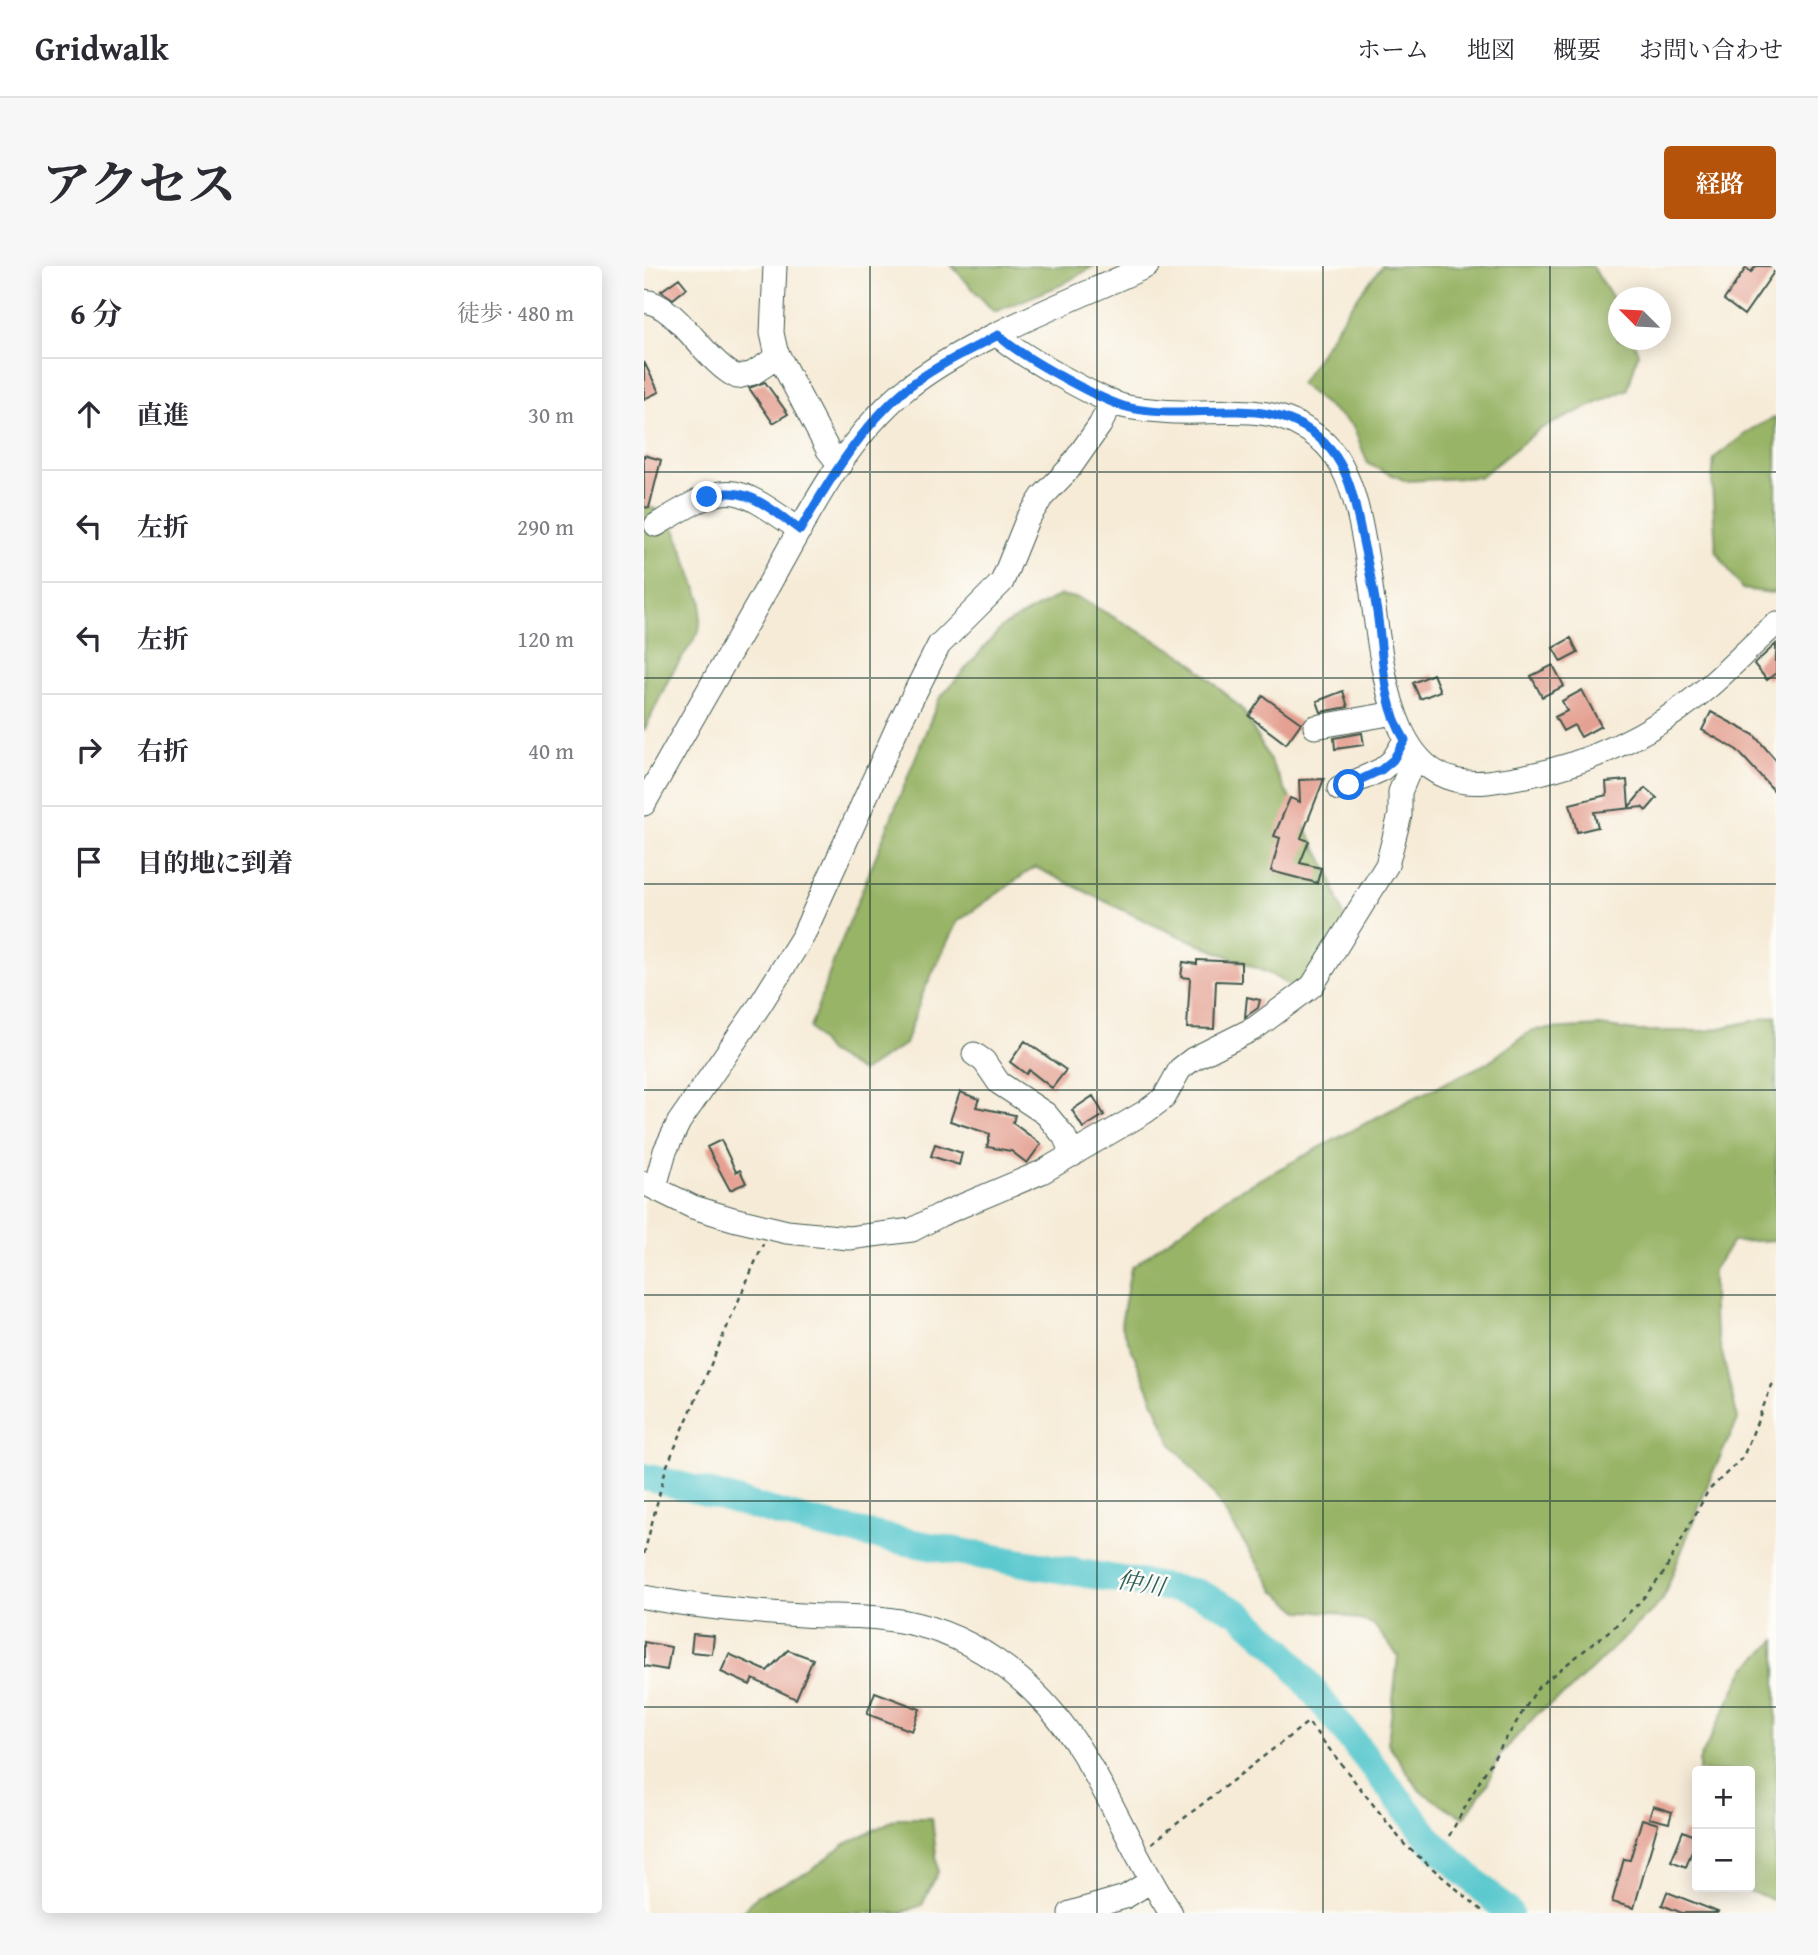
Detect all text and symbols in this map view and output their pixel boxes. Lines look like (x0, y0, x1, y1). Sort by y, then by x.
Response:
text: Gridwalk (35, 24, 169, 72)
text: ホーム (1357, 32, 1429, 67)
text: 地図 (1467, 32, 1515, 67)
text: 概要 (1553, 32, 1601, 67)
text: お問い合わせ (1639, 32, 1783, 67)
button: 経路 (1664, 146, 1776, 219)
text: アクセス (42, 147, 237, 219)
north arrow (1608, 287, 1671, 350)
text: 6 分 (70, 291, 122, 335)
text: 徒歩 · 480 m (457, 296, 574, 329)
icon: ahead (70, 395, 108, 433)
text: 直進 (137, 395, 189, 434)
text: 30 m (528, 398, 574, 431)
route end (691, 481, 722, 512)
icon: left (70, 507, 108, 545)
text: 左折 (137, 507, 189, 546)
text: 290 m (517, 510, 574, 543)
icon: left (70, 619, 108, 657)
text: 左折 (137, 619, 189, 658)
text: 120 m (517, 622, 574, 655)
icon: right (70, 731, 108, 769)
text: 右折 (137, 731, 189, 770)
text: 40 m (528, 734, 574, 767)
route start (1333, 769, 1364, 800)
icon: arrive (70, 843, 108, 881)
text: 目的地に到着 (137, 843, 293, 882)
water label: 仲川 (1114, 1562, 1171, 1605)
map controls (1692, 1766, 1755, 1892)
button: + (1692, 1766, 1755, 1829)
button: − (1692, 1829, 1755, 1892)

